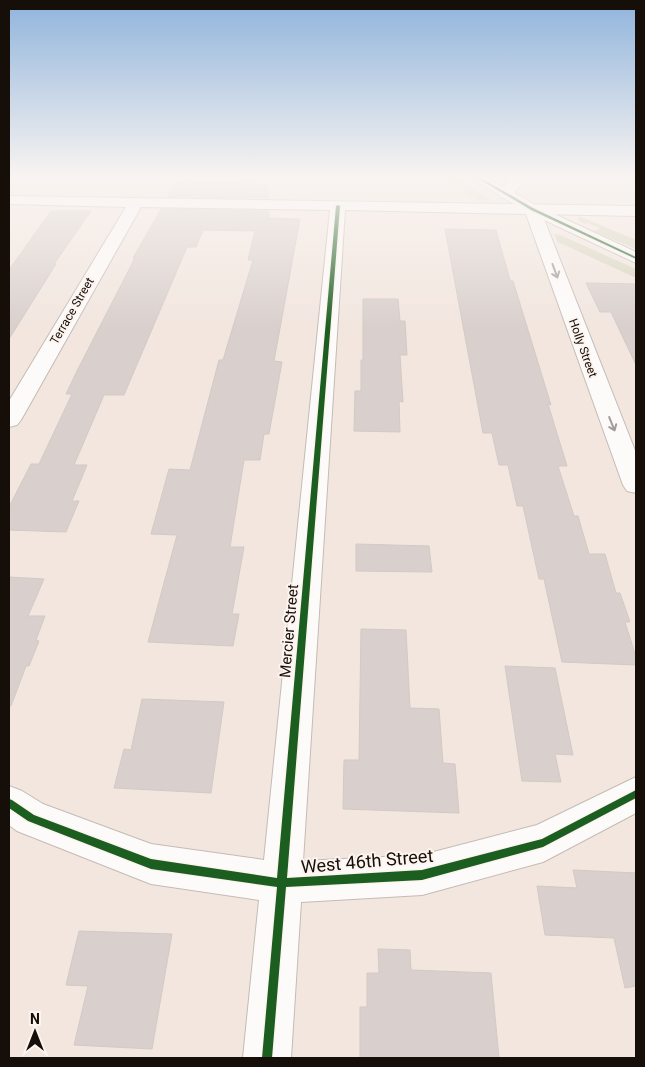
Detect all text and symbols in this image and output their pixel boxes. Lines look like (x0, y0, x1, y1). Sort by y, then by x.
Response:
one-way arrow (551, 263, 560, 279)
street label: Terrace Street (47, 275, 97, 347)
street label: Holly Street (566, 317, 600, 379)
one-way arrow (608, 415, 617, 431)
street label: Mercier Street (276, 583, 302, 679)
street label: West 46th Street (300, 845, 434, 877)
north arrow (10, 1007, 60, 1057)
text: N (30, 1011, 40, 1027)

